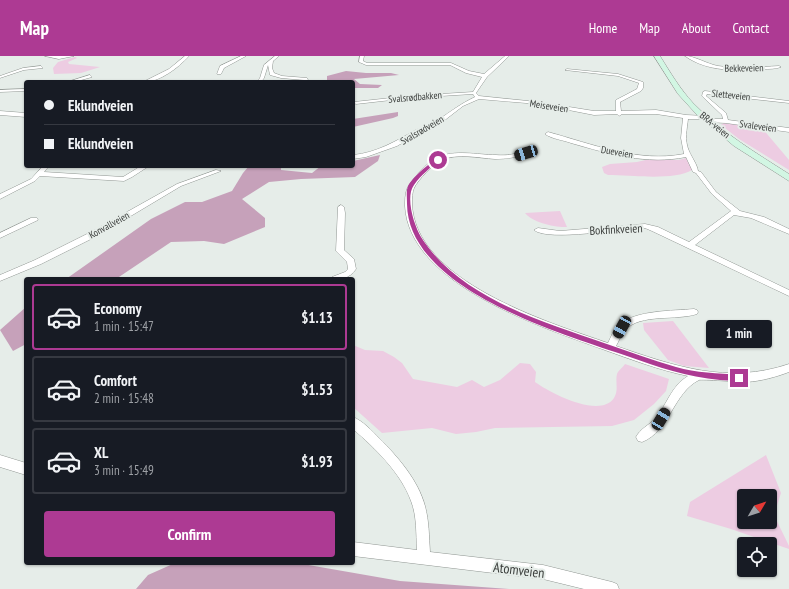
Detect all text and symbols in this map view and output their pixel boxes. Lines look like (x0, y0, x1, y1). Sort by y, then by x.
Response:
text: Map (20, 16, 49, 40)
text: Home (589, 19, 617, 37)
text: Map (639, 19, 660, 37)
text: About (682, 19, 711, 37)
text: Contact (733, 19, 769, 37)
street label: Bekkeveien (724, 61, 764, 75)
street label: Sletteveien (711, 87, 751, 103)
street label: Svalsrødbakken (388, 88, 442, 106)
text: Eklundveien (68, 96, 133, 115)
street label: Meiseveien (529, 97, 569, 115)
street label: BRA-veien (697, 109, 733, 141)
street label: Svalsrødveien (398, 112, 446, 148)
street label: Svaleveien (739, 117, 777, 135)
text: Eklundveien (68, 134, 133, 153)
street label: Dueveien (600, 143, 634, 161)
car (513, 144, 539, 162)
route start (429, 151, 447, 169)
street label: Konvallveien (86, 209, 132, 241)
street label: Bokfinkveien (589, 220, 643, 238)
icon: car (46, 299, 82, 335)
text: Economy (94, 299, 142, 318)
text: $1.13 (301, 308, 333, 327)
car (611, 314, 633, 340)
text: 1 min · 15:47 (94, 318, 154, 335)
callout: 1 min (706, 320, 772, 348)
text: 1 min (726, 325, 752, 342)
route end (730, 369, 748, 387)
icon: car (46, 371, 82, 407)
text: Comfort (94, 371, 137, 390)
text: $1.53 (301, 380, 333, 399)
text: 2 min · 15:48 (94, 390, 154, 407)
car (650, 406, 672, 432)
icon: car (46, 443, 82, 479)
text: XL (94, 443, 108, 462)
text: $1.93 (301, 452, 333, 471)
text: 3 min · 15:49 (94, 462, 154, 479)
north arrow (737, 489, 777, 529)
map controls (737, 489, 777, 577)
button: Confirm (44, 511, 335, 557)
button: locate (737, 537, 777, 577)
street label: Atomveien (492, 558, 546, 582)

